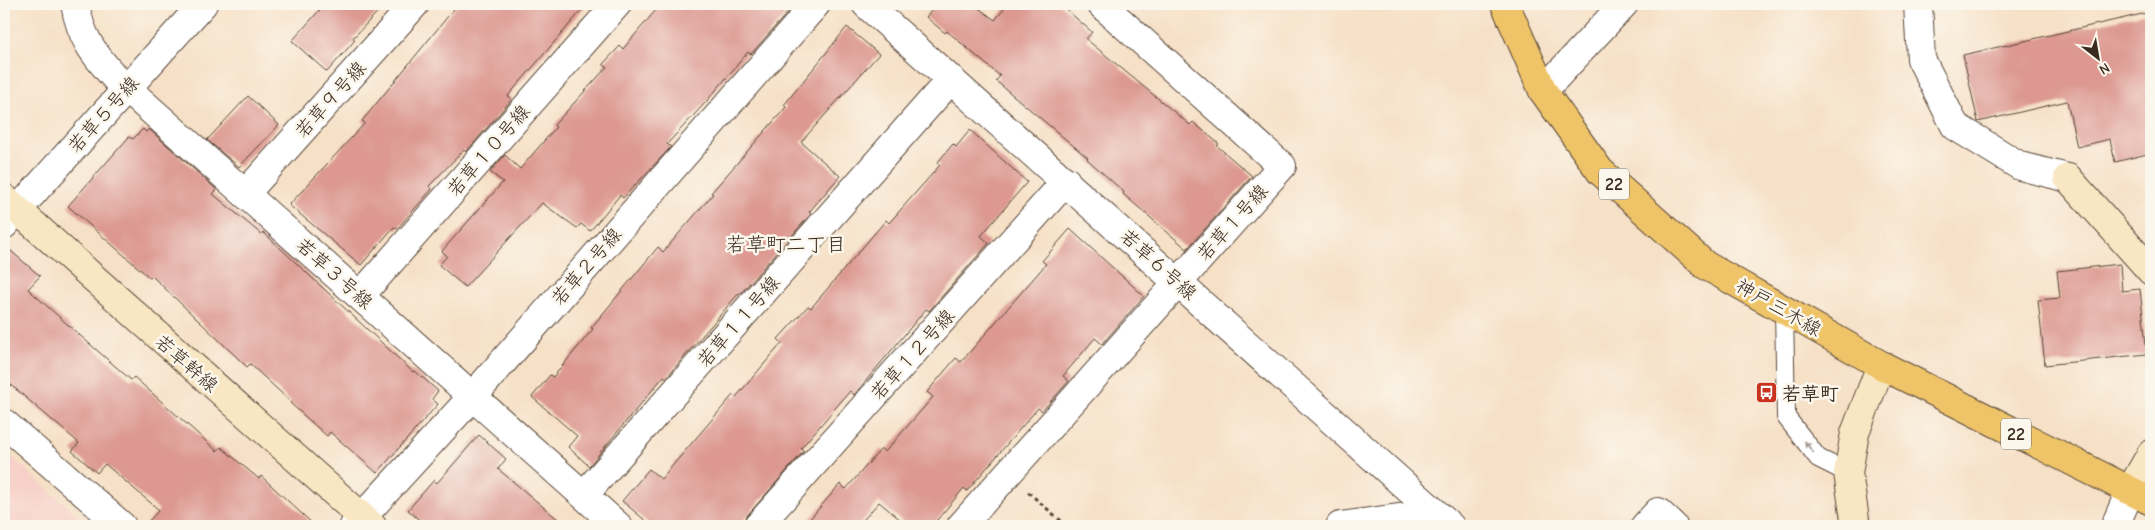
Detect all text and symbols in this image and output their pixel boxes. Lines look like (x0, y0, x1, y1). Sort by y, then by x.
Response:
north arrow (2072, 32, 2122, 82)
street label: 若草９号線 (291, 57, 371, 142)
text: N (2096, 59, 2113, 78)
street label: 若草５号線 (64, 72, 144, 157)
street label: 若草１０号線 (443, 100, 534, 201)
road number: 22 (1599, 168, 1629, 200)
street label: 若草１号線 (1193, 180, 1273, 265)
street label: 若草２号線 (547, 224, 626, 310)
street label: 若草６号線 (1116, 225, 1201, 305)
district label: 若草町二丁目 (726, 233, 846, 256)
street label: 若草３号線 (292, 234, 377, 314)
street label: 若草１１号線 (693, 271, 784, 372)
street label: 神戸三木線 (1732, 275, 1825, 341)
street label: 若草１２号線 (866, 305, 959, 404)
street label: 若草幹線 (150, 331, 222, 397)
bus stop icon: 若草町 (1754, 381, 1778, 405)
place label: 若草町 (1782, 383, 1839, 405)
road number: 22 (2001, 418, 2031, 449)
one-way arrow (1804, 440, 1814, 453)

